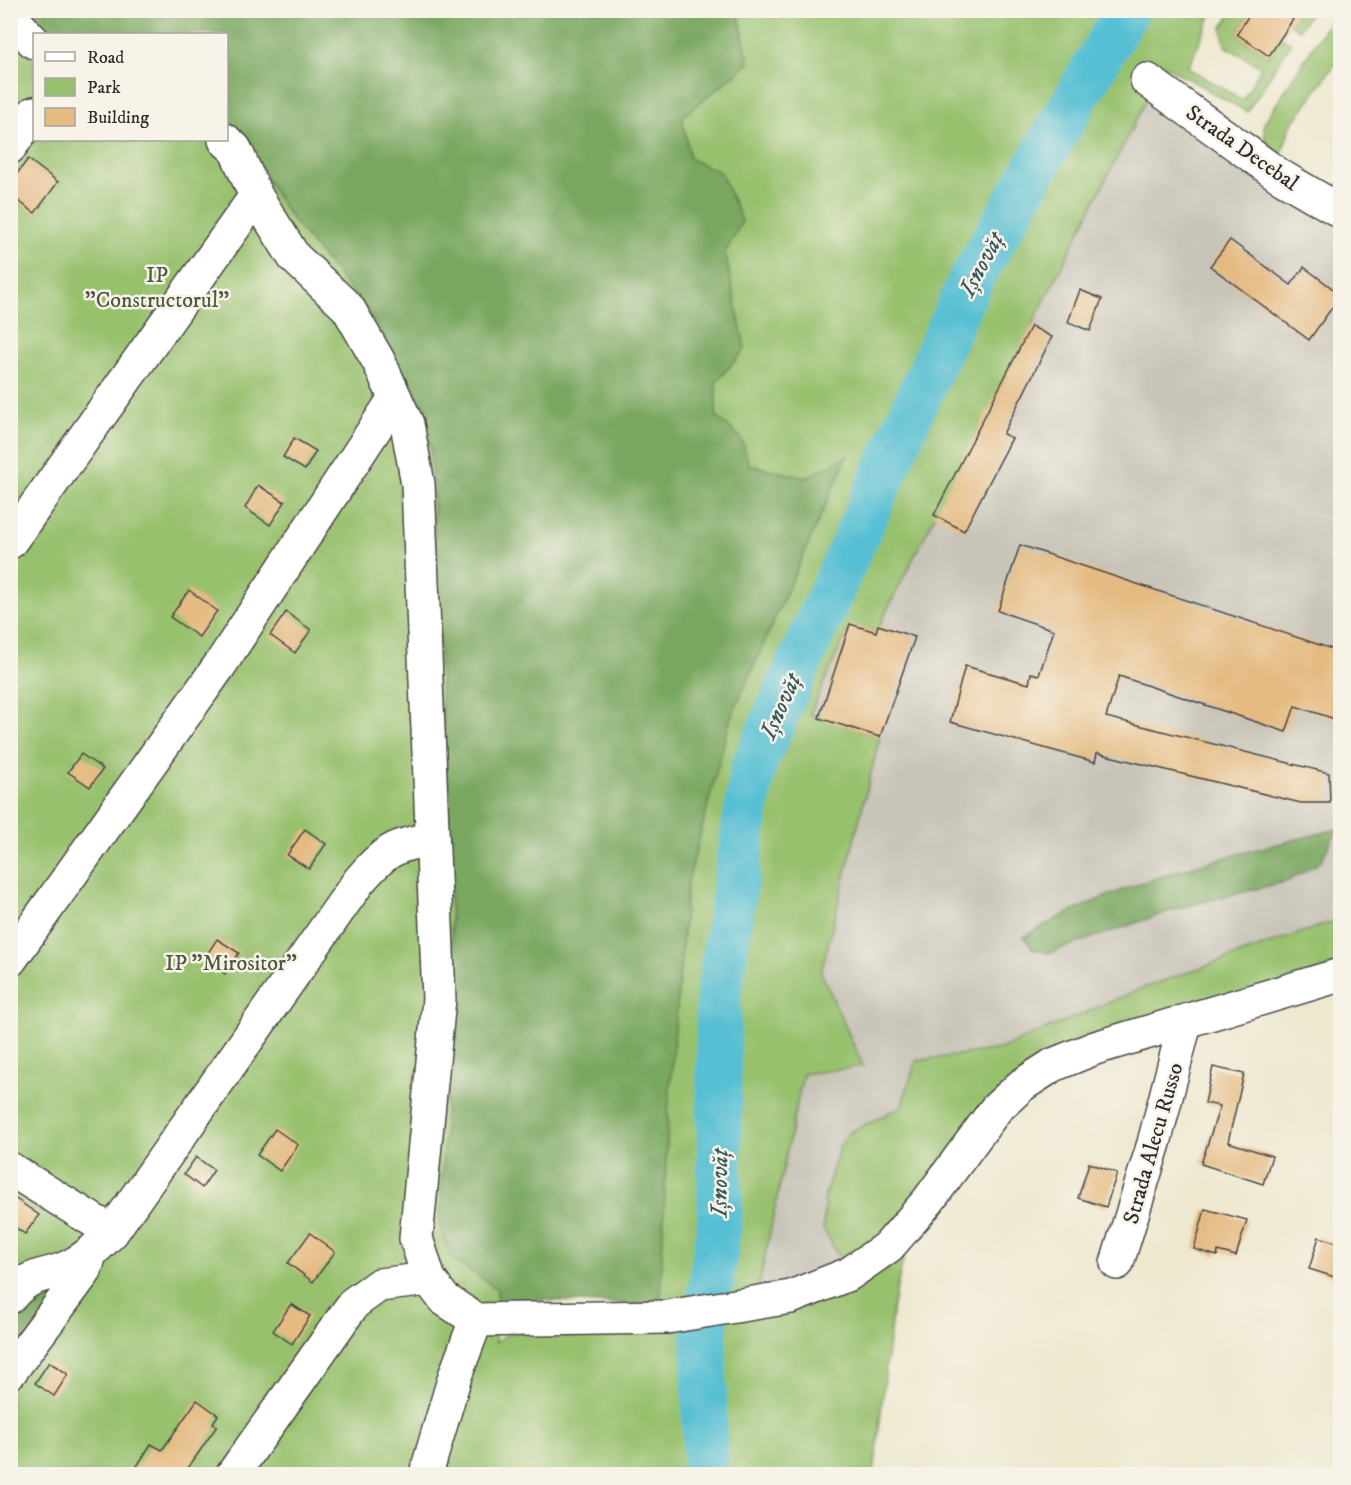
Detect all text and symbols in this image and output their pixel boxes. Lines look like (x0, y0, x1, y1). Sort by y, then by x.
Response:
legend (33, 33, 228, 141)
text: Road (87, 47, 124, 69)
text: Park (87, 77, 121, 99)
street label: Strada Decebal (1181, 99, 1304, 197)
text: Building (87, 107, 149, 129)
water label: Ișnovăț (952, 226, 1012, 303)
park label: IP "Constructorul" (85, 262, 229, 314)
water label: Ișnovăț (752, 668, 809, 746)
park label: IP "Mirositor" (165, 950, 297, 977)
street label: Strada Alecu Russo (1118, 1060, 1189, 1227)
water label: Ișnovăț (704, 1147, 736, 1219)

